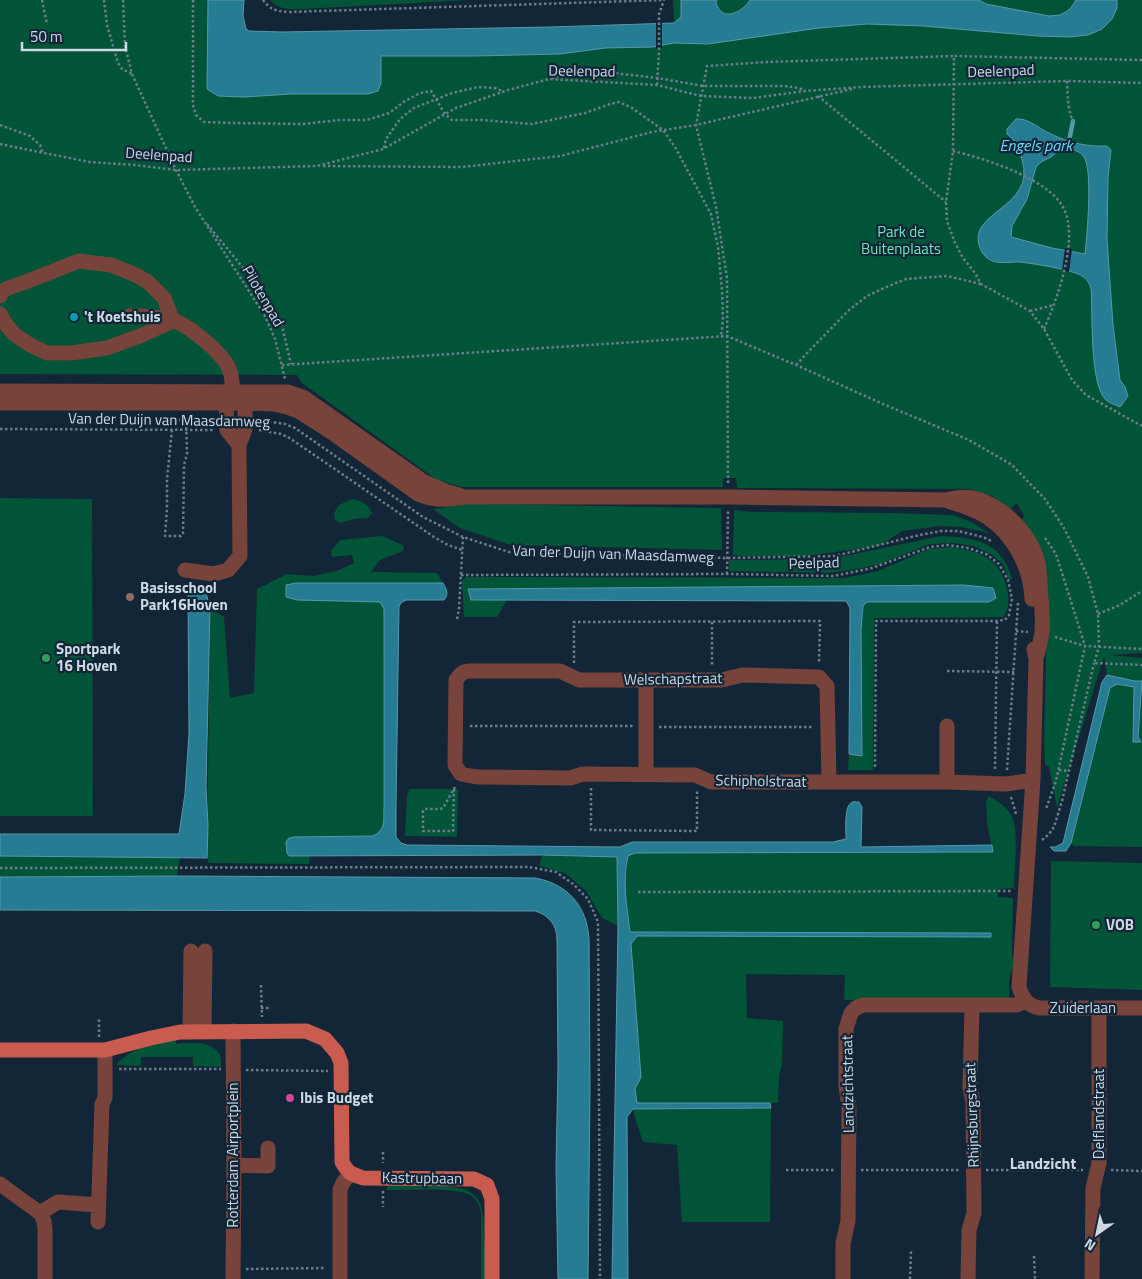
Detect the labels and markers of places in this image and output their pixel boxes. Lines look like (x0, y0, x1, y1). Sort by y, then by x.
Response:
place label: 't Koetshuis (84, 305, 161, 328)
marker: 't Koetshuis (68, 311, 80, 323)
place label: Basisschool Park16Hoven (140, 576, 228, 616)
marker: Basisschool Park16Hoven (124, 591, 136, 603)
place label: Sportpark 16 Hoven (56, 637, 121, 677)
marker: Sportpark 16 Hoven (40, 652, 52, 664)
place label: VOB (1106, 913, 1134, 936)
marker: VOB (1090, 919, 1102, 931)
place label: Ibis Budget (300, 1086, 374, 1109)
marker: Ibis Budget (284, 1092, 296, 1104)

